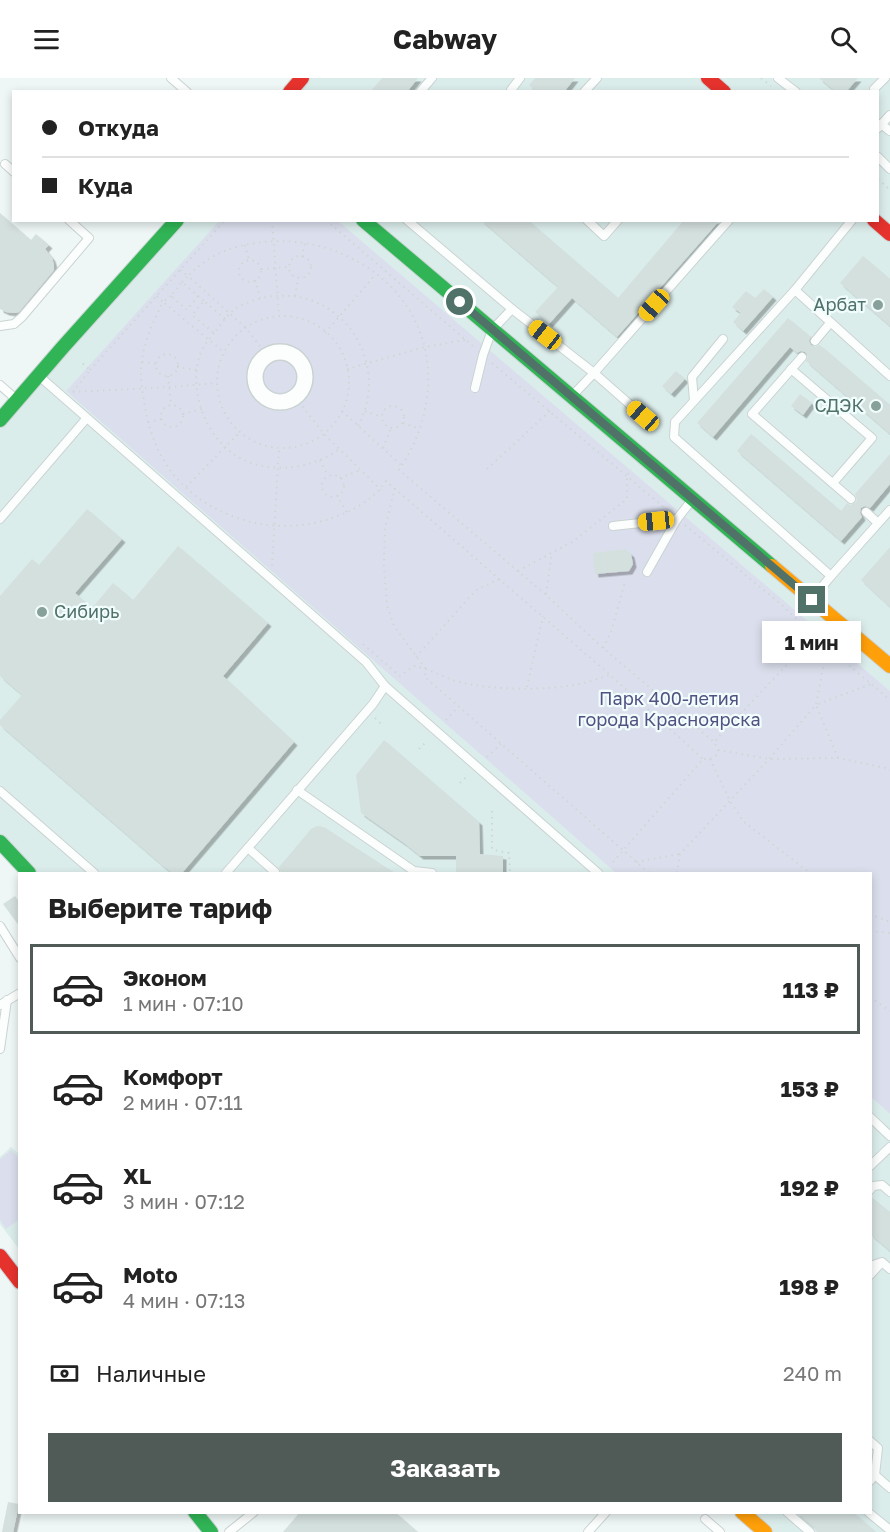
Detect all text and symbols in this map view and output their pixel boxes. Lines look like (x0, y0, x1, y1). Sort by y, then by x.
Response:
icon: menu (30, 23, 63, 56)
text: Cabway (393, 23, 497, 55)
icon: search (827, 23, 860, 56)
text: Откуда (78, 114, 159, 141)
text: Куда (78, 172, 133, 199)
car (635, 286, 673, 324)
route start (446, 288, 473, 315)
place label: Арбат (813, 293, 866, 315)
marker: Арбат (871, 298, 885, 312)
car (525, 317, 565, 353)
place label: СДЭК (815, 394, 864, 416)
car (624, 397, 662, 435)
marker: СДЭК (869, 399, 883, 413)
car (637, 510, 675, 532)
route end (798, 586, 825, 613)
place label: Сибирь (54, 600, 119, 622)
marker: Сибирь (35, 605, 49, 619)
callout: 1 мин (762, 621, 862, 663)
text: 1 мин (784, 630, 839, 654)
park label: Парк 400-летия города Красноярска (577, 687, 761, 730)
text: Выберите тариф (48, 892, 272, 924)
icon: car (51, 962, 105, 1016)
text: Эконом (123, 964, 207, 991)
text: 113 ₽ (783, 976, 839, 1003)
text: 1 мин · 07:10 (123, 991, 244, 1015)
icon: car (51, 1061, 105, 1115)
text: Комфорт (123, 1063, 223, 1090)
text: 153 ₽ (780, 1075, 839, 1102)
text: 2 мин · 07:11 (123, 1090, 243, 1114)
icon: car (51, 1160, 105, 1214)
text: XL (123, 1162, 151, 1189)
text: 192 ₽ (780, 1174, 839, 1201)
text: 3 мин · 07:12 (123, 1189, 245, 1213)
icon: car (51, 1259, 105, 1313)
text: Moto (123, 1261, 178, 1288)
text: 198 ₽ (779, 1273, 839, 1300)
text: 4 мин · 07:13 (123, 1288, 245, 1312)
icon: cash (48, 1357, 81, 1390)
text: Наличные (96, 1360, 206, 1387)
text: 240 m (783, 1361, 842, 1385)
button: Заказать (48, 1433, 842, 1502)

